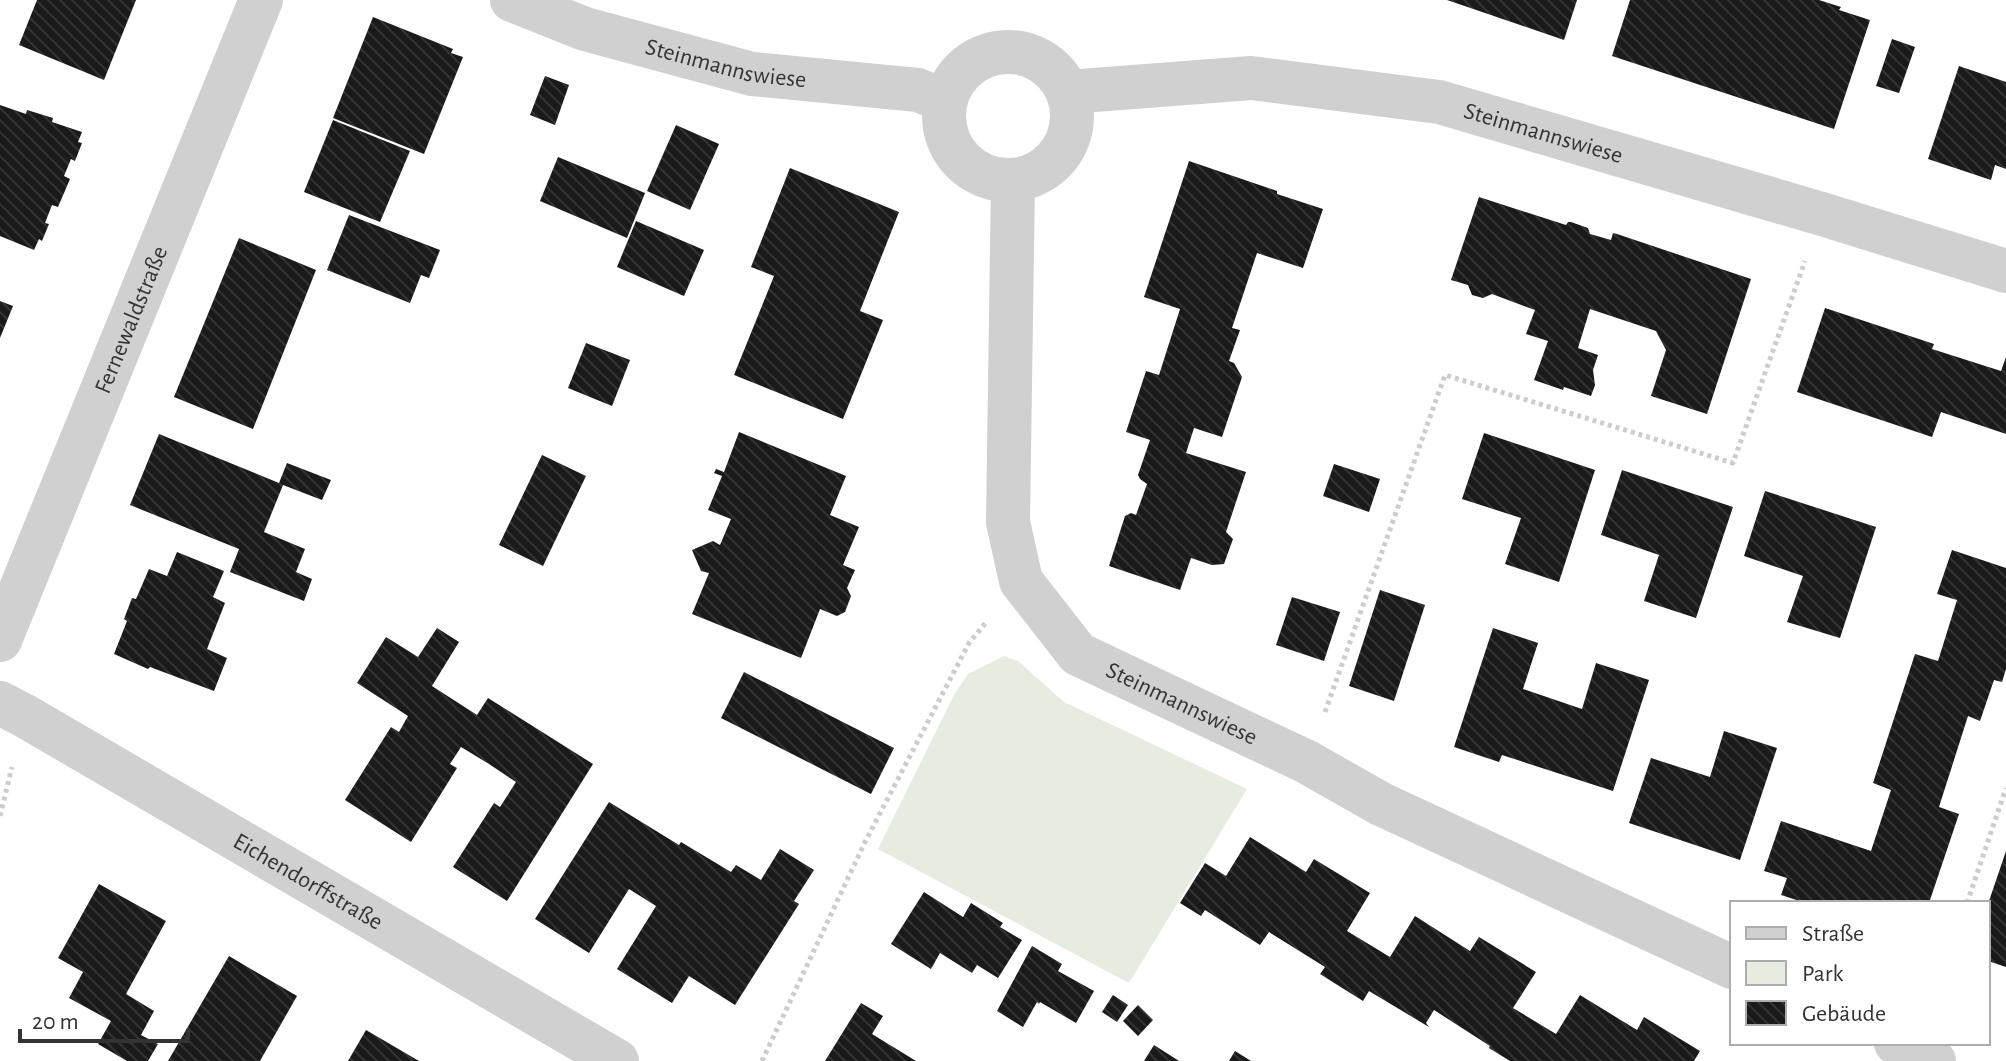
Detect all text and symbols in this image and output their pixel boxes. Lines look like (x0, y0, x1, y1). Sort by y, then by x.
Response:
street label: Steinmannswiese (643, 35, 807, 92)
street label: Steinmannswiese (1461, 99, 1625, 168)
street label: Fernewaldstraße (91, 243, 172, 397)
street label: Steinmannswiese (1102, 658, 1261, 750)
street label: Eichendorffstraße (229, 829, 387, 935)
legend (1730, 901, 1990, 1045)
text: Straße (1802, 922, 1864, 946)
text: Park (1802, 962, 1843, 986)
scale bar (20, 993, 188, 1043)
text: Gebäude (1802, 1002, 1886, 1026)
text: 20 m (32, 1010, 79, 1034)

